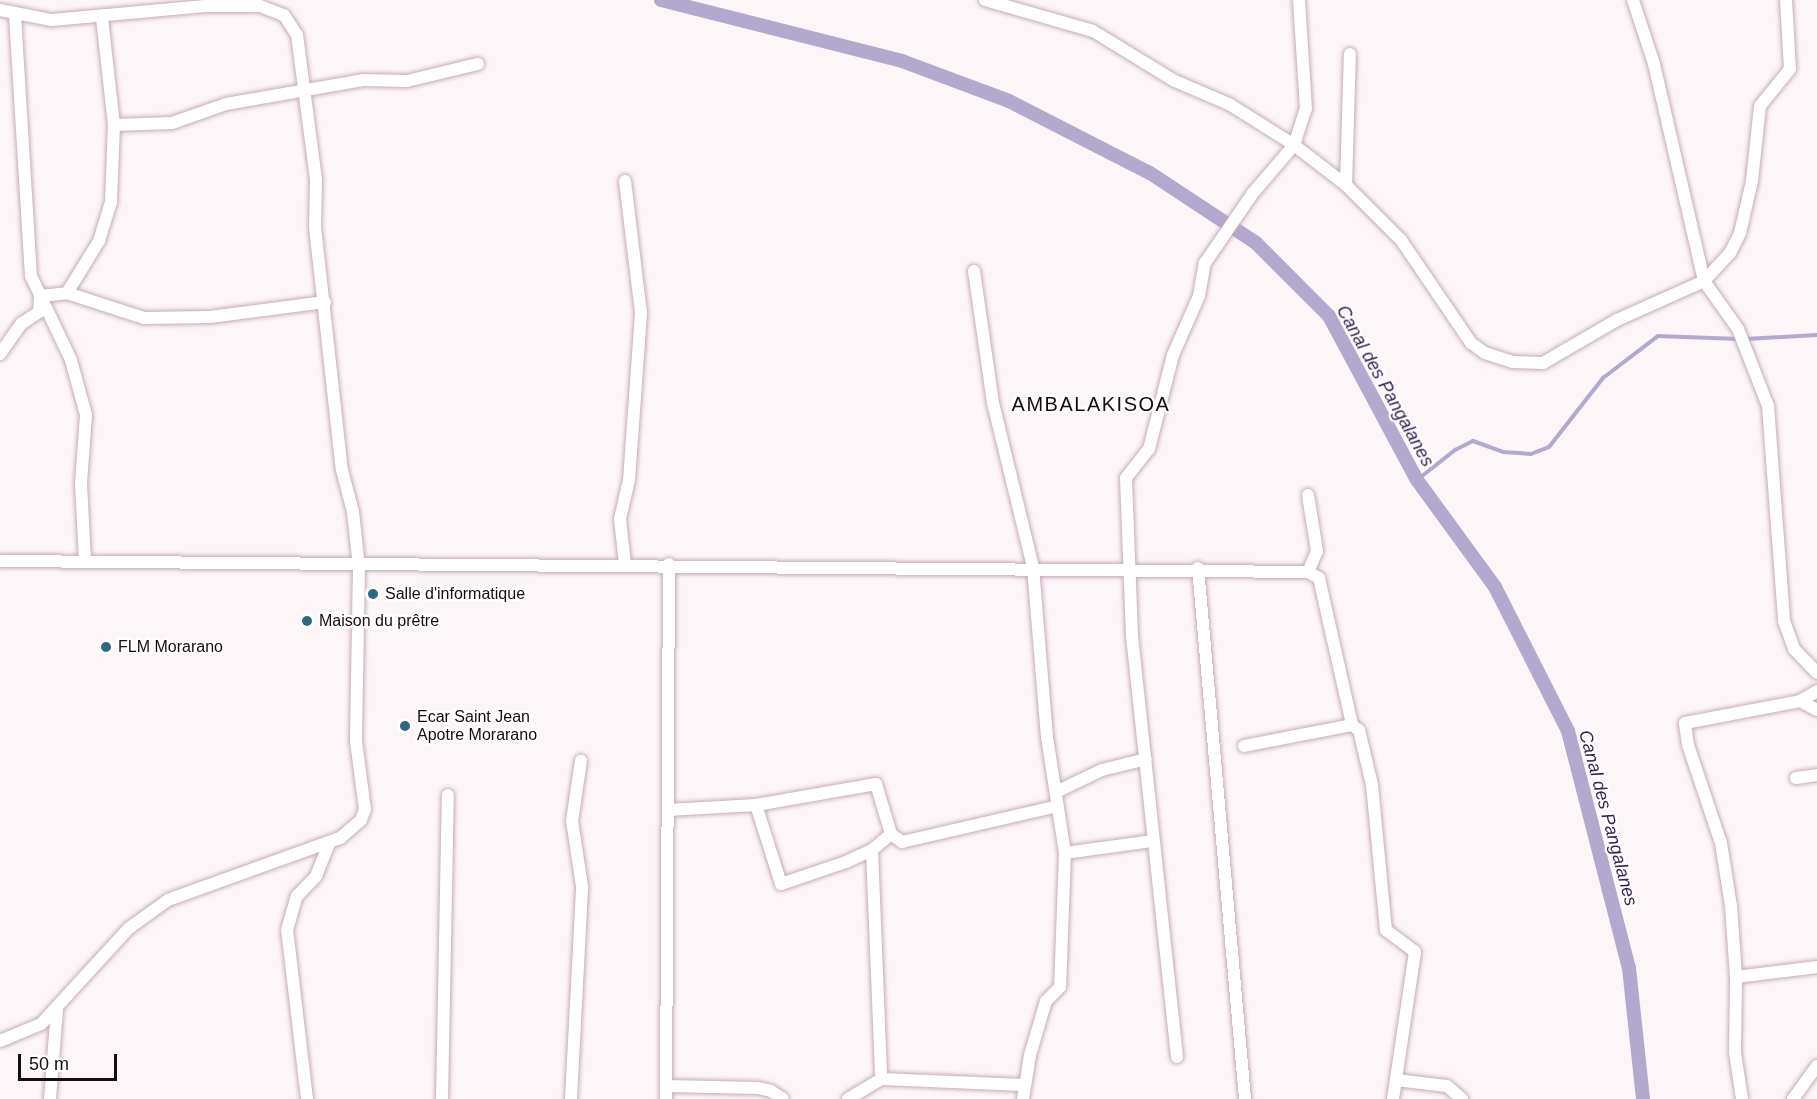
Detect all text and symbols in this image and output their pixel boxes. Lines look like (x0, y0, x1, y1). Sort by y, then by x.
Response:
water label: Canal des Pangalanes (1332, 302, 1438, 470)
district label: AMBALAKISOA (1012, 392, 1170, 416)
place label: Salle d'informatique (385, 584, 525, 604)
marker: Salle d'informatique (366, 587, 380, 601)
place label: Maison du prêtre (319, 611, 439, 631)
marker: Maison du prêtre (300, 614, 314, 628)
place label: FLM Morarano (118, 637, 223, 657)
marker: FLM Morarano (99, 640, 113, 654)
place label: Ecar Saint Jean Apotre Morarano (417, 707, 537, 745)
marker: Ecar Saint Jean Apotre Morarano (398, 719, 412, 733)
water label: Canal des Pangalanes (1574, 728, 1642, 908)
scale bar (21, 1042, 120, 1080)
text: 50 m (29, 1054, 69, 1074)

